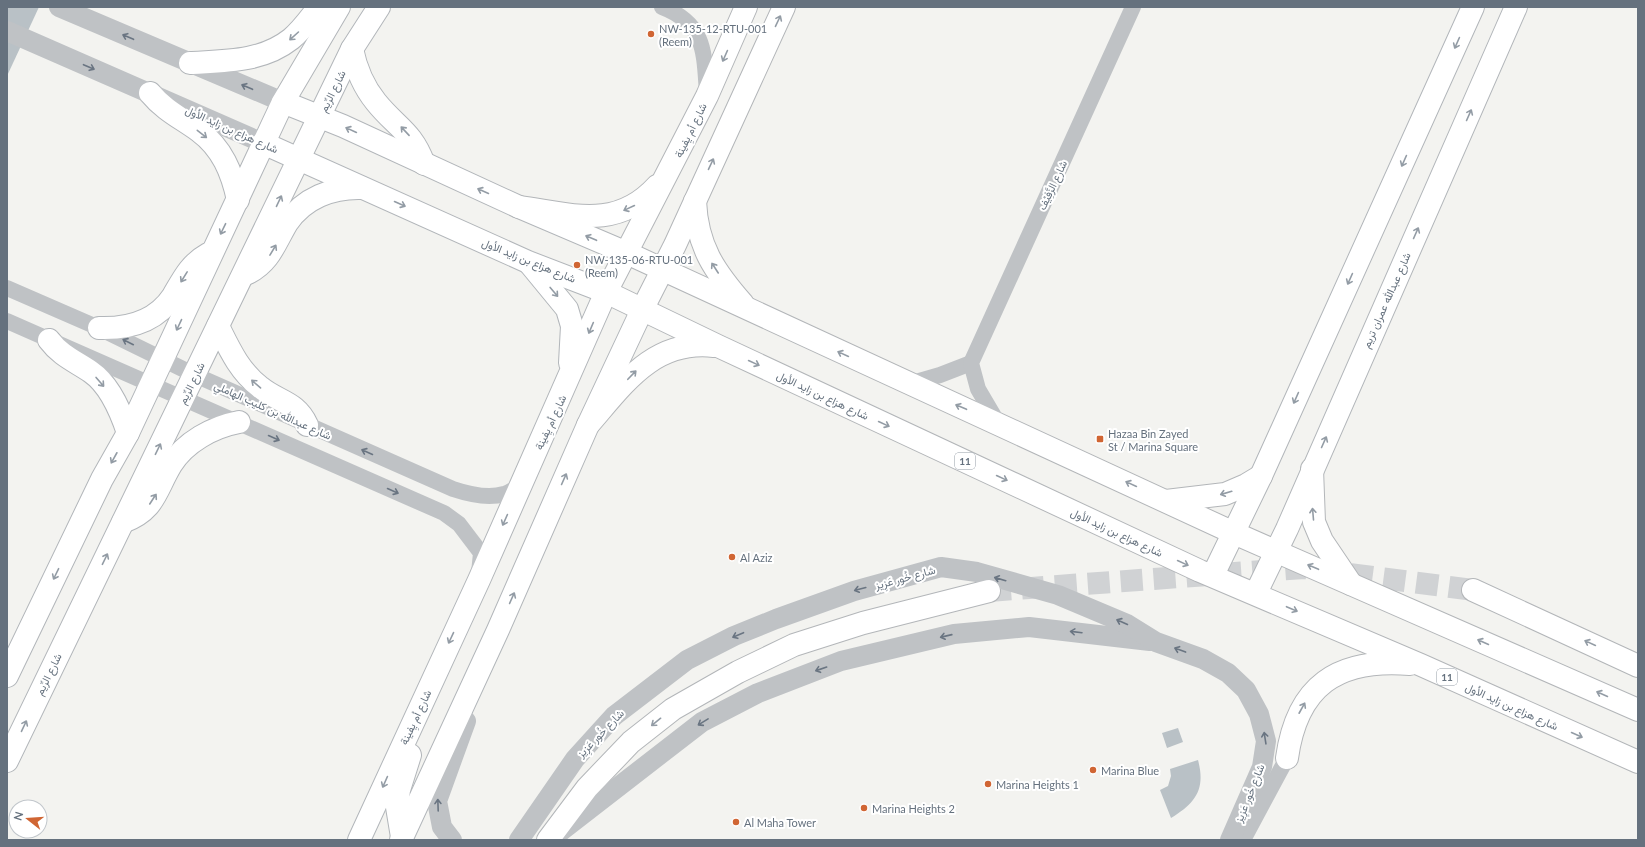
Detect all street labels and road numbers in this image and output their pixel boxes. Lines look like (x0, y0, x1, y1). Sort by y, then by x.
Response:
street label: شارع الرِّيم (316, 67, 350, 115)
street label: شارع أم يِفينة (671, 100, 711, 161)
street label: شارع هزاع بن زايد الأول (183, 103, 281, 157)
street label: شارع الزَّفِيْف (1035, 158, 1071, 213)
street label: شارع هزاع بن زايد الأول (479, 235, 578, 287)
street label: شارع عبدالله عمران تريم (1359, 250, 1415, 351)
street label: شارع الرِّيم (175, 359, 209, 407)
street label: شارع هزاع بن زايد الأول (774, 368, 871, 424)
street label: شارع عبدالله بن كليب الهاملي (211, 378, 334, 446)
street label: شارع أم يِفينة (532, 392, 571, 453)
road number: 11 (955, 453, 975, 469)
street label: شارع هزاع بن زايد الأول (1068, 505, 1165, 561)
street label: شارع خُور عَزِيز (872, 563, 938, 594)
street label: شارع الرِّيم (32, 650, 66, 698)
road number: 11 (1437, 669, 1457, 685)
street label: شارع هزاع بن زايد الأول (1463, 680, 1561, 734)
street label: شارع أم يِفينة (397, 687, 436, 748)
street label: شارع خُور عَزِيز (573, 706, 629, 763)
street label: شارع خُور عَزِيز (1231, 762, 1269, 826)

